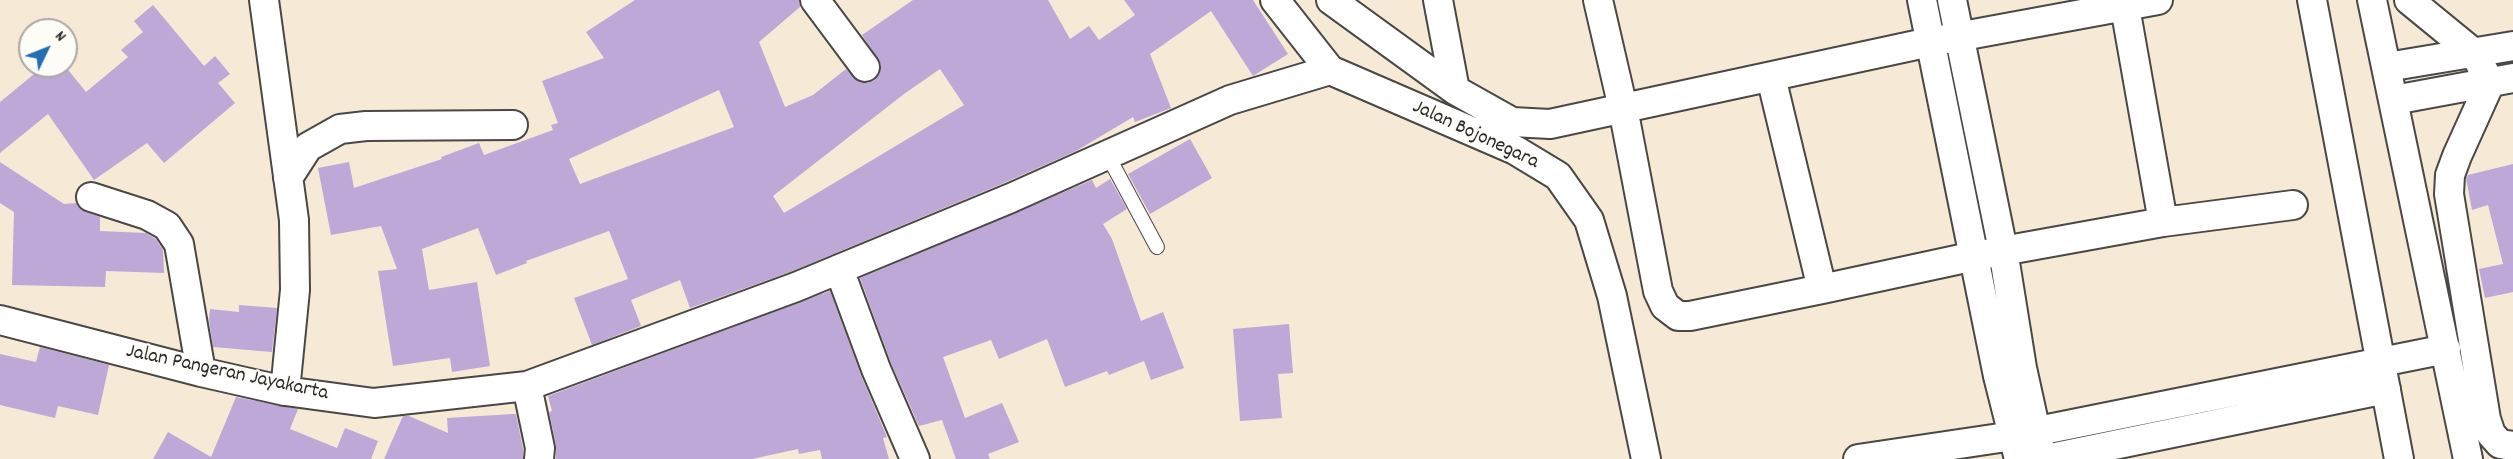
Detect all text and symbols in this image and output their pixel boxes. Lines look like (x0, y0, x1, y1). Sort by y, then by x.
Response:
north arrow (18, 18, 78, 78)
text: N (49, 26, 71, 47)
street label: Jalan Bojonegara (1408, 96, 1542, 176)
street label: Jalan Pangeran Jayakarta (124, 340, 330, 408)

